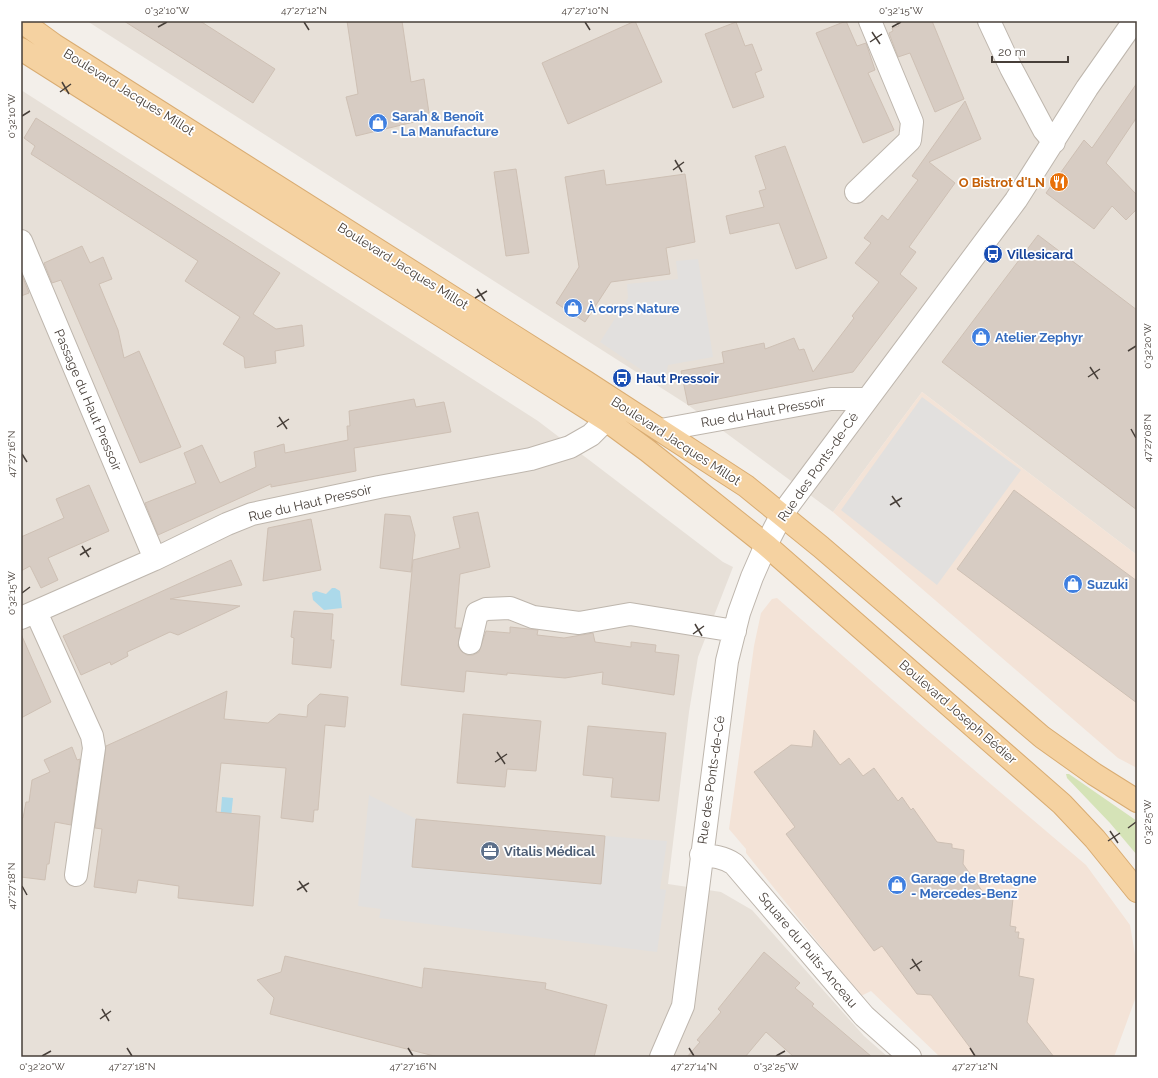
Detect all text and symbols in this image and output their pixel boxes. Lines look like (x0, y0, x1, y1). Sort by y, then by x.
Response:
text: 0°32'10"W (145, 5, 190, 16)
text: 47°27'12"N (281, 5, 327, 16)
text: 47°27'10"N (562, 5, 608, 16)
text: 0°32'15"W (879, 5, 924, 16)
scale bar (992, 38, 1068, 64)
text: 20 m (998, 45, 1026, 59)
street label: Boulevard Jacques Millot (61, 46, 198, 139)
text: 0°32'10"W (6, 93, 17, 138)
place label: Sarah & Benoît - La Manufacture (392, 109, 499, 139)
shop icon: Sarah & Benoît - La Manufacture (367, 112, 389, 134)
restaurant icon: O Bistrot d'LN (1048, 171, 1070, 193)
place label: O Bistrot d'LN (959, 175, 1045, 190)
street label: Boulevard Jacques Millot (335, 220, 472, 313)
bus stop icon: Villesicard (982, 243, 1004, 265)
place label: Villesicard (1007, 247, 1073, 262)
shop icon: À corps Nature (562, 297, 584, 319)
place label: À corps Nature (587, 301, 680, 316)
text: 0°32'20"W (1142, 323, 1153, 369)
shop icon: Atelier Zephyr (970, 326, 992, 348)
street label: Passage du Haut Pressoir (51, 327, 125, 474)
place label: Atelier Zephyr (995, 330, 1083, 345)
bus stop icon: Haut Pressoir (611, 367, 633, 389)
place label: Haut Pressoir (636, 371, 719, 386)
street label: Boulevard Jacques Millot (609, 394, 744, 489)
street label: Rue du Haut Pressoir (700, 394, 827, 430)
street label: Rue des Ponts-de-Cé (775, 409, 861, 524)
text: 47°27'08"N (1142, 414, 1153, 462)
text: 47°27'16"N (6, 431, 17, 477)
street label: Rue du Haut Pressoir (247, 481, 373, 524)
text: 0°32'15"W (6, 570, 17, 615)
shop icon: Suzuki (1062, 573, 1084, 595)
place label: Suzuki (1087, 577, 1128, 592)
street label: Boulevard Joseph Bédier (896, 657, 1020, 767)
street label: Rue des Ponts-de-Cé (695, 714, 727, 845)
text: 0°32'25"W (1142, 799, 1153, 844)
office icon: Vitalis Médical (479, 840, 501, 862)
place label: Vitalis Médical (504, 844, 596, 859)
text: 47°27'18"N (6, 863, 17, 909)
place label: Garage de Bretagne - Mercedes-Benz (911, 871, 1037, 901)
shop icon: Garage de Bretagne - Mercedes-Benz (886, 874, 908, 896)
street label: Square du Puits-Anceau (755, 889, 861, 1011)
text: 0°32'20"W (19, 1061, 65, 1072)
text: 47°27'18"N (109, 1061, 155, 1072)
text: 47°27'16"N (390, 1061, 436, 1072)
text: 47°27'14"N (671, 1061, 717, 1072)
text: 0°32'25"W (754, 1061, 799, 1072)
text: 47°27'12"N (952, 1061, 998, 1072)

